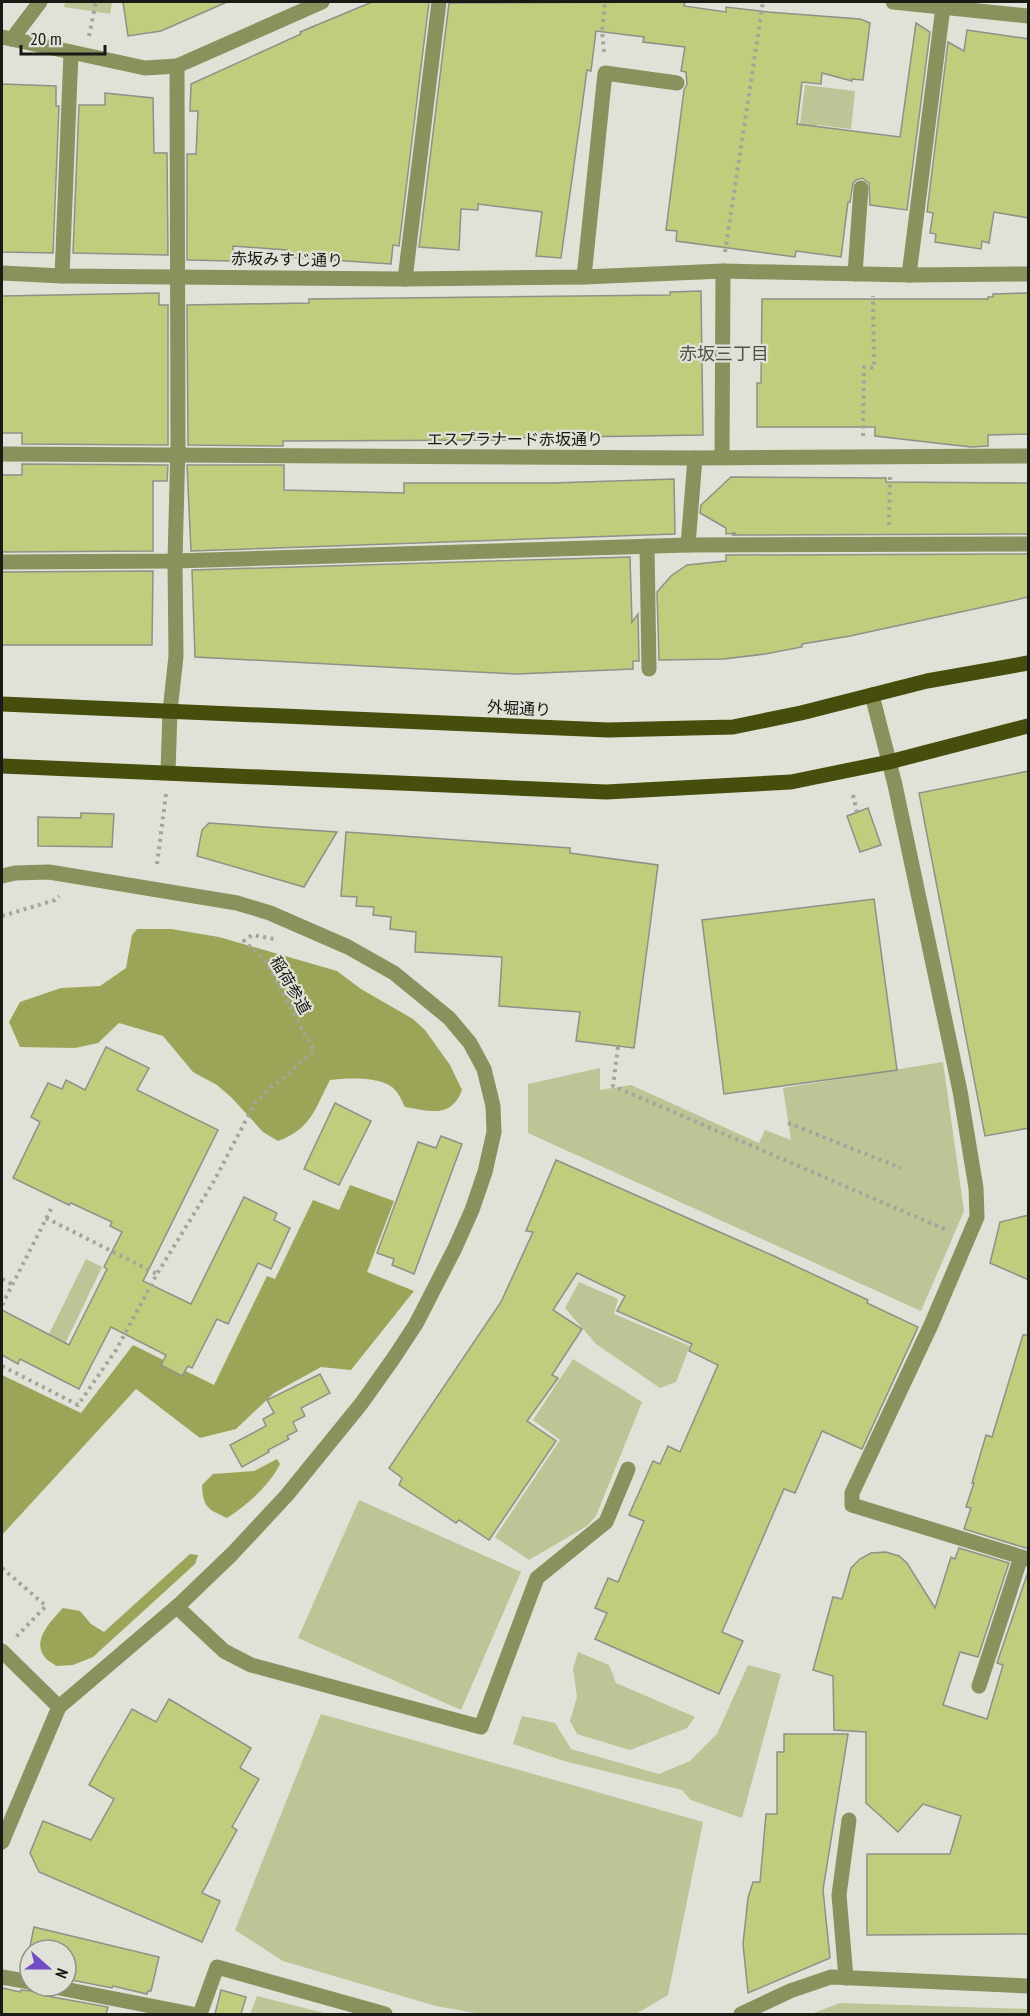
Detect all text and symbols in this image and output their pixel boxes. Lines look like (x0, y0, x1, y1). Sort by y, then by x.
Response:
scale bar (21, 18, 105, 56)
text: 20 m (30, 27, 62, 50)
street label: 赤坂みすじ通り (231, 248, 343, 270)
district label: 赤坂三丁目 (679, 342, 769, 365)
street label: エスプラナード赤坂通り (427, 429, 603, 449)
street label: 外堀通り (487, 696, 551, 720)
street label: 稲荷参道 (266, 952, 316, 1018)
north arrow (18, 1938, 78, 1998)
text: N (51, 1966, 73, 1981)

